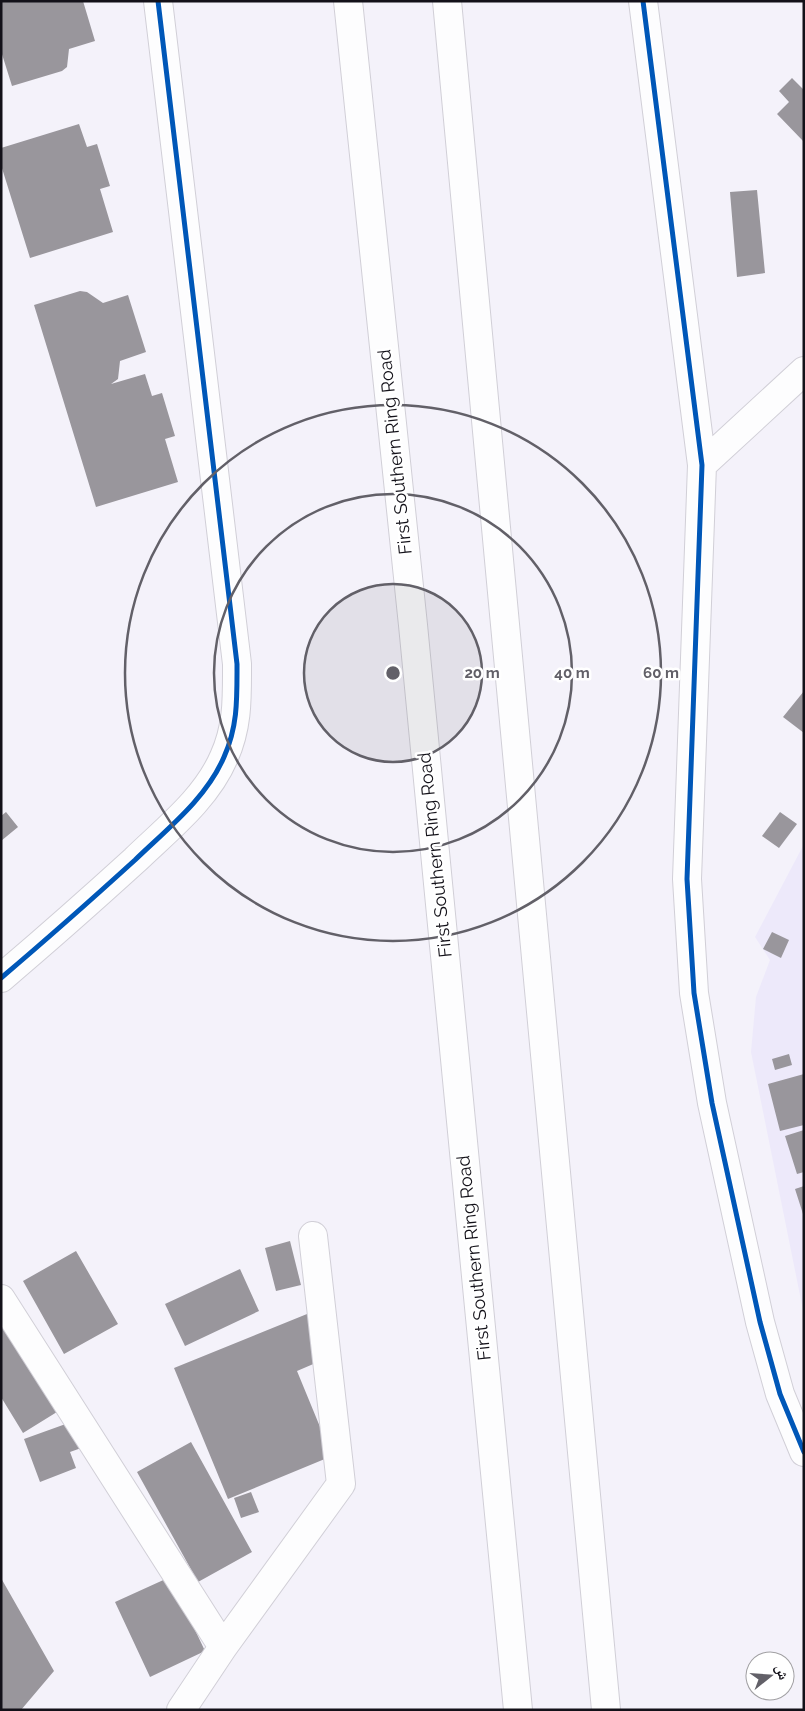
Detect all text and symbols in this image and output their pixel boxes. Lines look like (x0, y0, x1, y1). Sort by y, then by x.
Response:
street label: First Southern Ring Road (373, 349, 416, 556)
centre of rings (384, 664, 402, 682)
text: 20 m (464, 664, 500, 682)
text: 40 m (554, 664, 590, 682)
text: 60 m (643, 664, 679, 682)
street label: First Southern Ring Road (413, 752, 456, 959)
street label: First Southern Ring Road (452, 1155, 495, 1362)
north arrow (745, 1651, 795, 1701)
text: ش (772, 1663, 792, 1682)

